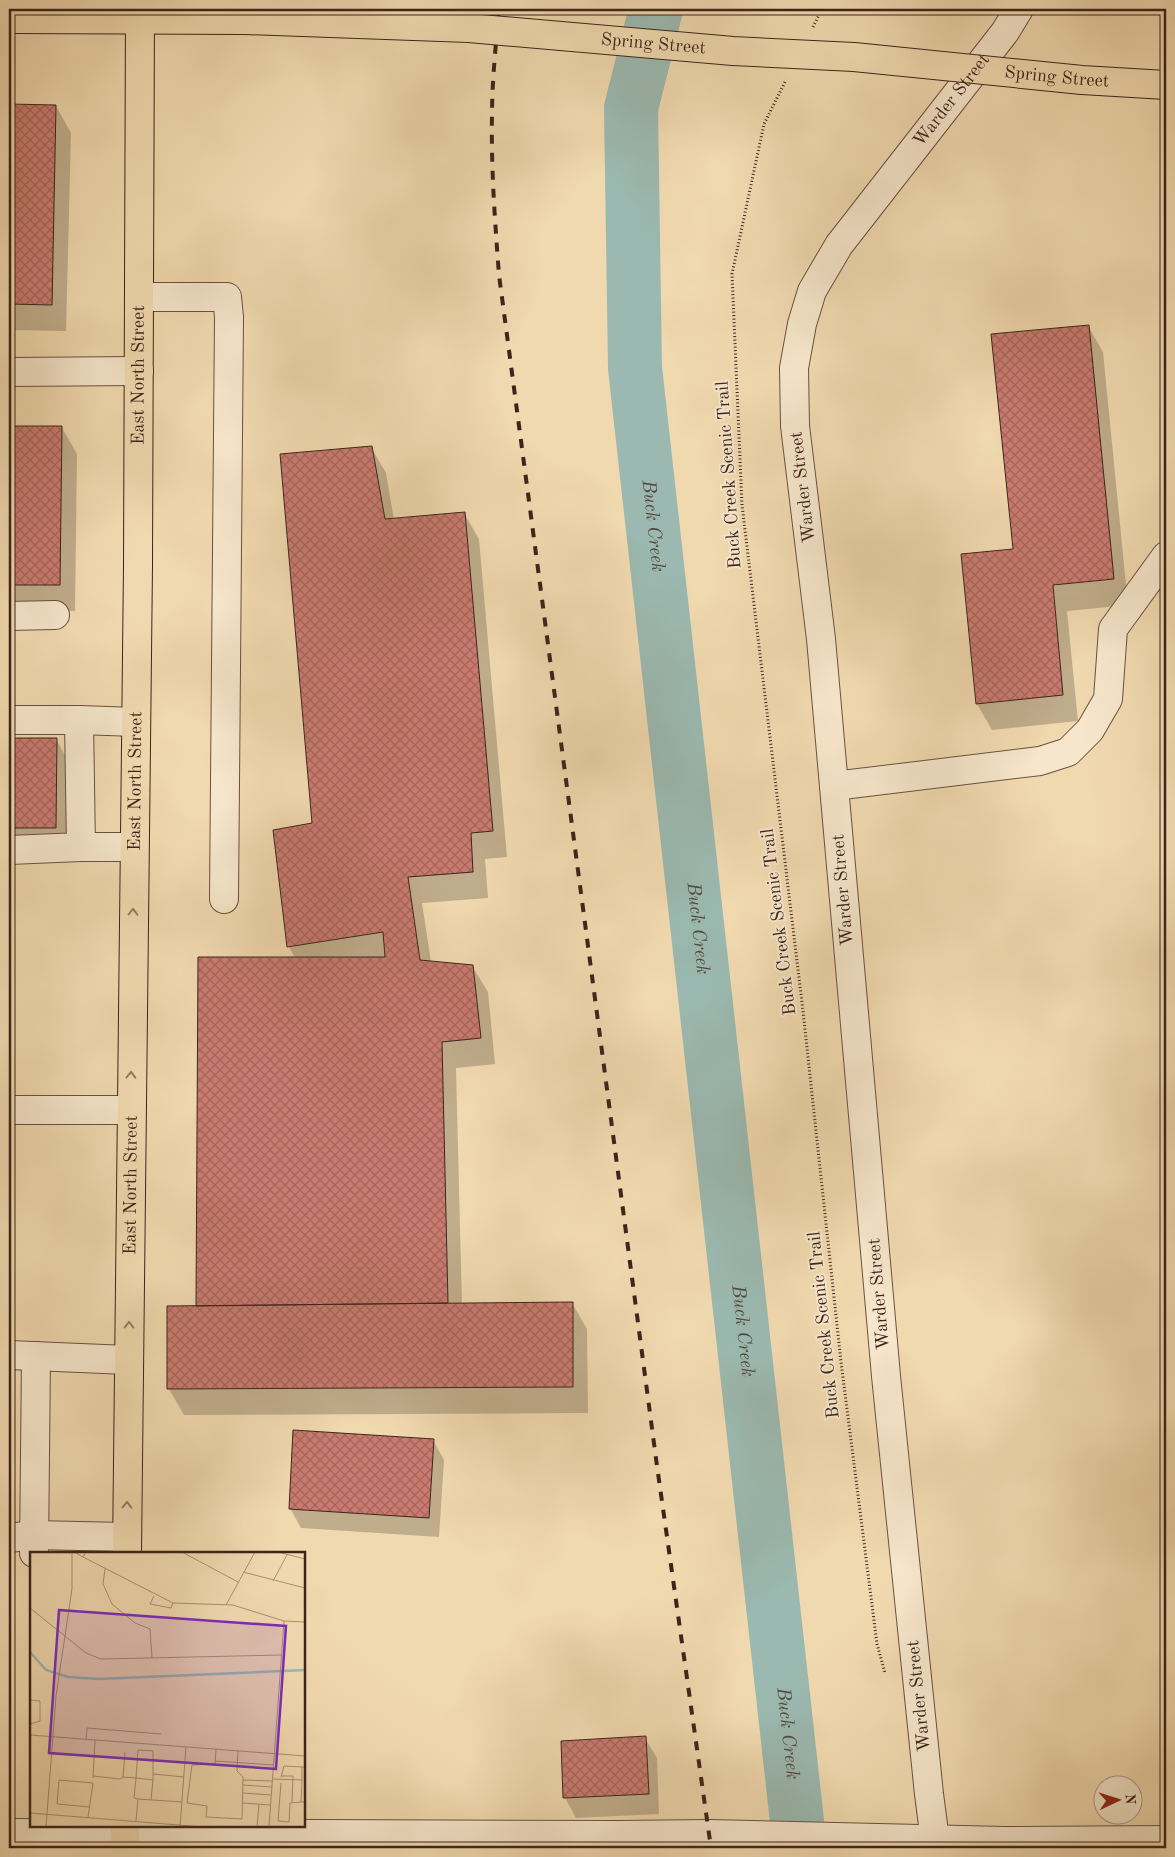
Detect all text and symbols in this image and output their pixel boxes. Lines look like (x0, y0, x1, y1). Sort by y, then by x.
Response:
street label: Spring Street (600, 31, 706, 58)
street label: Warder Street (910, 51, 993, 150)
street label: Spring Street (1004, 63, 1110, 91)
street label: East North Street (129, 305, 148, 445)
street label: Buck Creek Scenic Trail (713, 380, 745, 570)
street label: Warder Street (787, 430, 819, 544)
water label: Buck Creek (638, 478, 667, 573)
street label: East North Street (126, 711, 145, 851)
street label: Buck Creek Scenic Trail (759, 827, 799, 1017)
street label: Warder Street (829, 833, 857, 947)
water label: Buck Creek (683, 880, 712, 975)
one-way arrow (128, 908, 138, 916)
one-way arrow (126, 1070, 136, 1078)
street label: East North Street (121, 1115, 141, 1255)
street label: Buck Creek Scenic Trail (805, 1230, 843, 1420)
street label: Warder Street (865, 1237, 893, 1351)
water label: Buck Creek (728, 1283, 757, 1378)
one-way arrow (124, 1320, 134, 1328)
one-way arrow (122, 1500, 132, 1508)
inset map (30, 1552, 305, 1827)
street label: Warder Street (904, 1639, 934, 1753)
water label: Buck Creek (773, 1685, 802, 1780)
north arrow (1092, 1774, 1142, 1824)
text: N (1123, 1793, 1137, 1805)

